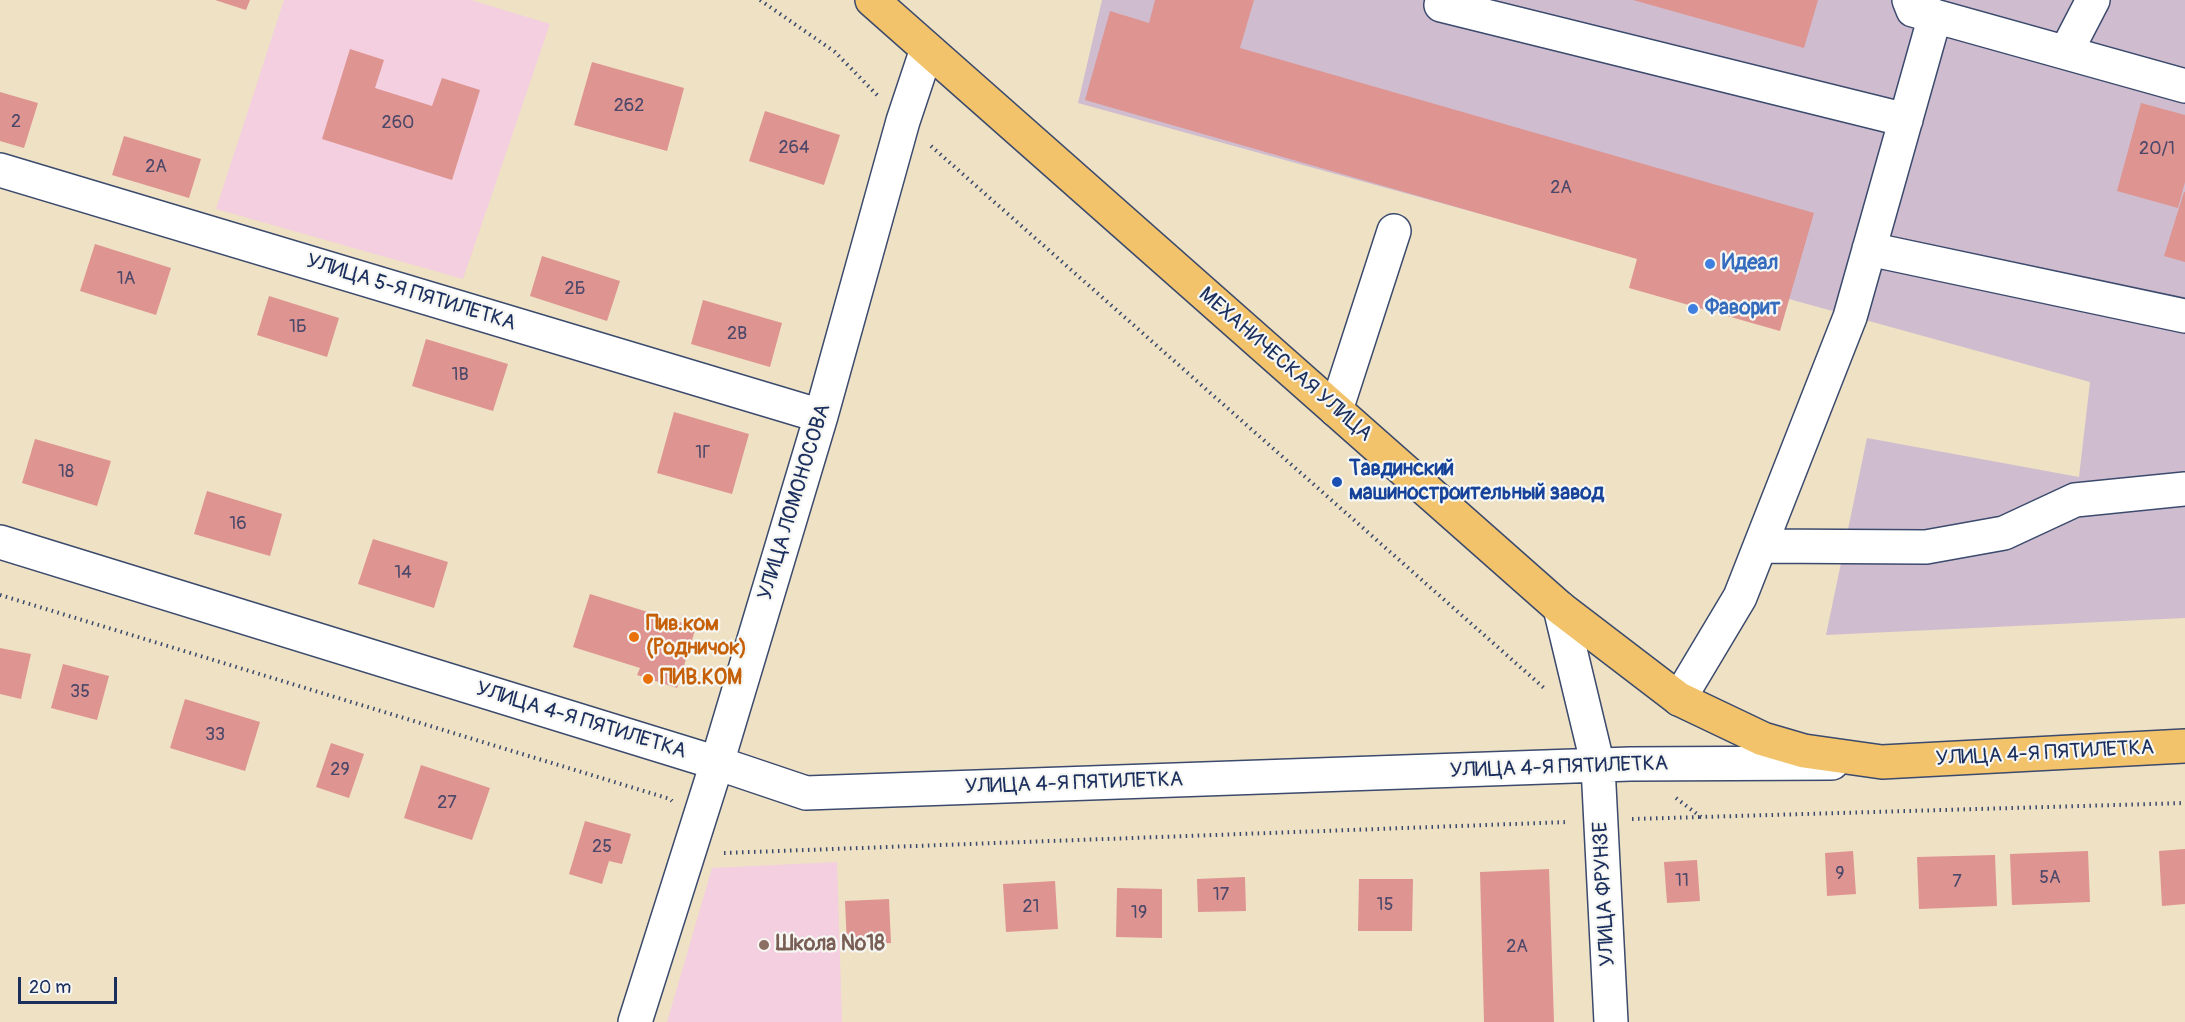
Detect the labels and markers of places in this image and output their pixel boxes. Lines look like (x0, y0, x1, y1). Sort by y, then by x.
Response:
place label: Идеал (1722, 251, 1778, 277)
marker: Идеал (1703, 257, 1717, 271)
place label: Фаворит (1705, 296, 1780, 322)
marker: Фаворит (1686, 302, 1700, 316)
place label: Тавдинский машиностроительный завод (1349, 457, 1604, 507)
marker: Тавдинский машиностроительный завод (1330, 475, 1344, 489)
place label: Пив.ком (Родничок) (646, 612, 747, 662)
marker: Пив.ком (Родничок) (627, 630, 641, 644)
place label: ПИВ.КОМ (660, 666, 742, 692)
marker: ПИВ.КОМ (641, 672, 655, 686)
place label: Школа №18 (776, 932, 885, 958)
marker: Школа №18 (757, 938, 771, 952)

